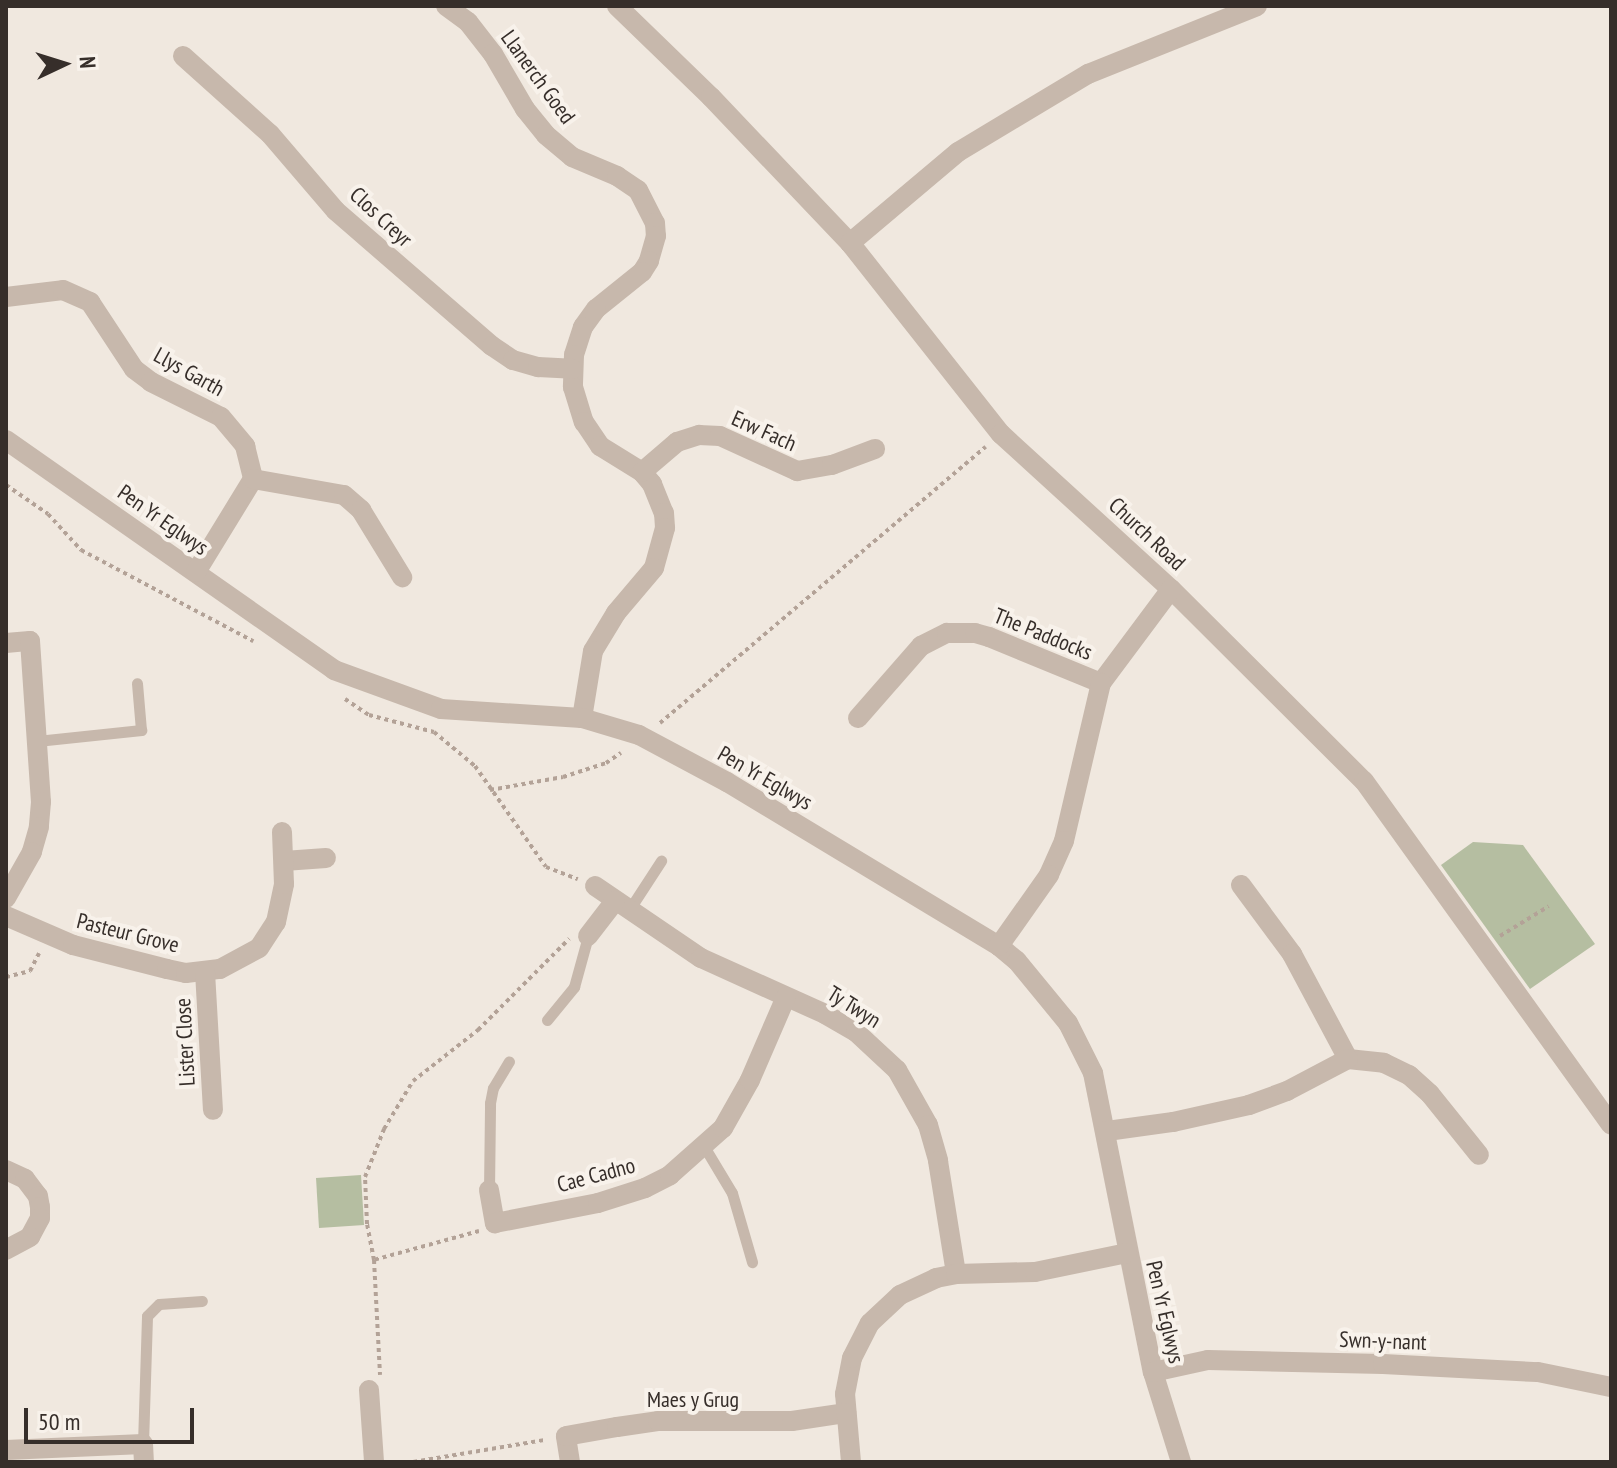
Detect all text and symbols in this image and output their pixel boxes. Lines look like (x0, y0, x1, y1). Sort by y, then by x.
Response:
north arrow (24, 24, 104, 104)
street label: Llanerch Goed (495, 25, 581, 129)
text: N (74, 55, 102, 69)
street label: Clos Creyr (344, 182, 418, 252)
street label: Llys Garth (149, 342, 229, 402)
street label: Erw Fach (727, 405, 801, 457)
street label: Pen Yr Eglwys (112, 479, 214, 561)
street label: Church Road (1103, 492, 1191, 576)
street label: The Paddocks (990, 602, 1096, 666)
street label: Pen Yr Eglwys (713, 740, 817, 816)
street label: Pasteur Grove (74, 908, 182, 958)
street label: Ty Twyn (822, 980, 886, 1034)
street label: Lister Close (170, 997, 200, 1087)
street label: Cae Cadno (554, 1152, 638, 1198)
street label: Pen Yr Eglwys (1140, 1258, 1190, 1366)
street label: Swn-y-nant (1339, 1326, 1427, 1356)
street label: Maes y Grug (647, 1387, 739, 1413)
scale bar (28, 1392, 198, 1442)
text: 50 m (38, 1406, 80, 1437)

